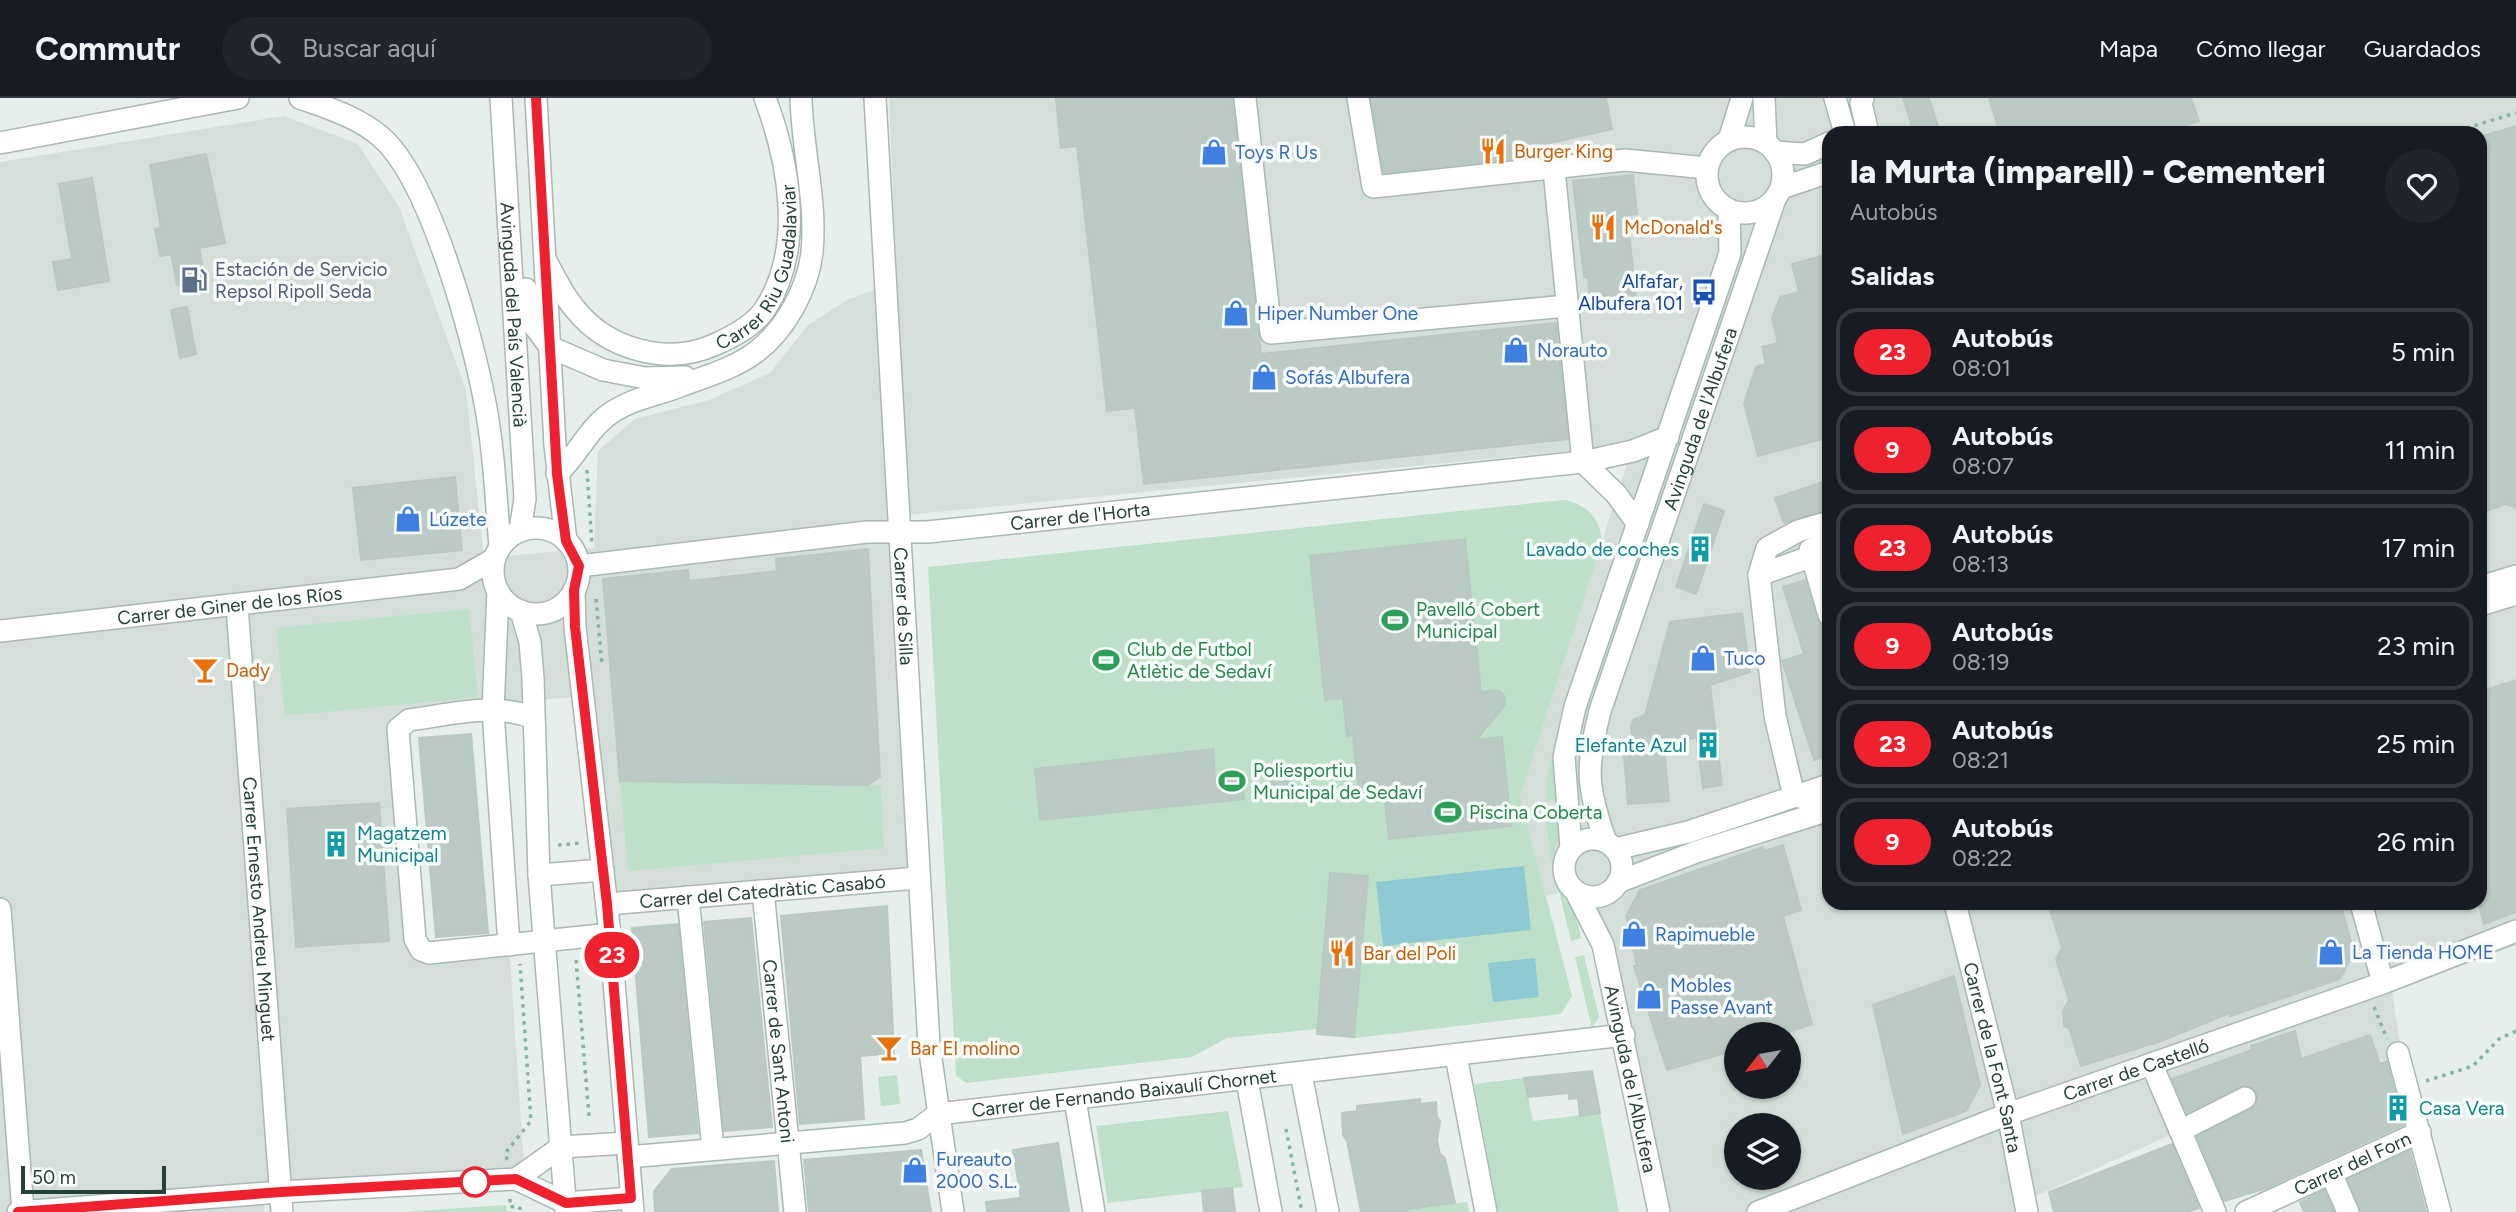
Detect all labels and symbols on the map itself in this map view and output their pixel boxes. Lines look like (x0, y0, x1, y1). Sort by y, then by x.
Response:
restaurant icon: Burger King (1478, 136, 1508, 166)
shop icon: Toys R Us (1199, 137, 1229, 167)
place label: Burger King (1514, 140, 1613, 163)
place label: Toys R Us (1235, 141, 1318, 164)
street label: Carrer Riu Guadalaviar (712, 182, 801, 355)
street label: Avinguda del País Valencià (495, 201, 532, 428)
restaurant icon: McDonald's (1588, 212, 1618, 242)
place label: McDonald's (1624, 216, 1723, 239)
place label: Estación de Servicio Repsol Ripoll Seda (215, 258, 388, 303)
fuel station icon: Estación de Servicio Repsol Ripoll Seda (179, 265, 209, 295)
place label: Alfafar, Albufera 101 (1578, 270, 1683, 315)
bus stop icon: Alfafar, Albufera 101 (1689, 277, 1719, 307)
shop icon: Hiper Number One (1221, 298, 1251, 328)
place label: Hiper Number One (1257, 302, 1418, 325)
street label: Avinguda de l'Albufera (1659, 325, 1742, 513)
shop icon: Norauto (1501, 335, 1531, 365)
place label: Norauto (1537, 339, 1608, 362)
shop icon: Sofás Albufera (1249, 362, 1279, 392)
place label: Sofás Albufera (1285, 366, 1410, 389)
street label: Carrer de l'Horta (1009, 497, 1151, 535)
shop icon: Lúzete (393, 504, 423, 534)
place label: Lúzete (429, 508, 487, 531)
building icon: Lavado de coches (1685, 534, 1715, 564)
place label: Lavado de coches (1526, 538, 1679, 561)
street label: Carrer de Silla (889, 547, 918, 666)
street label: Carrer de Giner de los Ríos (116, 581, 343, 630)
place label: Pavelló Cobert Municipal (1416, 598, 1540, 643)
sports icon: Pavelló Cobert Municipal (1380, 605, 1410, 635)
place label: Club de Futbol Atlètic de Sedaví (1127, 638, 1273, 683)
shop icon: Tuco (1688, 643, 1718, 673)
sports icon: Club de Futbol Atlètic de Sedaví (1091, 645, 1121, 675)
place label: Tuco (1724, 647, 1766, 670)
bar icon: Dady (190, 655, 220, 685)
place label: Dady (226, 659, 270, 682)
building icon: Elefante Azul (1693, 730, 1723, 760)
place label: Elefante Azul (1575, 734, 1687, 757)
place label: Poliesportiu Municipal de Sedaví (1253, 759, 1424, 804)
sports icon: Poliesportiu Municipal de Sedaví (1217, 766, 1247, 796)
street label: Carrer Ernesto Andreu Minguet (238, 776, 280, 1042)
sports icon: Piscina Coberta (1433, 797, 1463, 827)
place label: Piscina Coberta (1469, 801, 1602, 824)
place label: Magatzem Municipal (357, 822, 447, 867)
building icon: Magatzem Municipal (321, 829, 351, 859)
street label: Carrer del Catedràtic Casabó (638, 870, 887, 913)
shop icon: Rapimueble (1619, 919, 1649, 949)
place label: Rapimueble (1655, 923, 1755, 946)
line badge: 23 (580, 932, 644, 978)
shop icon: La Tienda HOME (2316, 937, 2346, 967)
restaurant icon: Bar del Poli (1327, 938, 1357, 968)
place label: La Tienda HOME (2352, 941, 2494, 964)
place label: Bar del Poli (1363, 942, 1456, 965)
street label: Carrer de Sant Antoni (758, 958, 799, 1144)
street label: Carrer de la Font Santa (1958, 960, 2026, 1155)
place label: Mobles Passe Avant (1670, 974, 1773, 1019)
shop icon: Mobles Passe Avant (1634, 981, 1664, 1011)
street label: Avinguda de l'Albufera (1600, 983, 1661, 1175)
north arrow (1724, 1022, 1801, 1099)
bar icon: Bar El molino (874, 1033, 904, 1063)
street label: Carrer de Castelló (2060, 1034, 2212, 1106)
place label: Bar El molino (910, 1037, 1020, 1060)
street label: Carrer de Fernando Baixaulí Chornet (970, 1064, 1278, 1122)
building icon: Casa Vera (2383, 1093, 2413, 1123)
place label: Casa Vera (2419, 1097, 2505, 1120)
street label: Carrer del Forn (2290, 1127, 2415, 1200)
place label: Fureauto 2000 S.L. (936, 1148, 1017, 1193)
shop icon: Fureauto 2000 S.L. (900, 1155, 930, 1185)
scale bar (21, 1163, 166, 1195)
unlabelled marker (460, 1167, 490, 1197)

